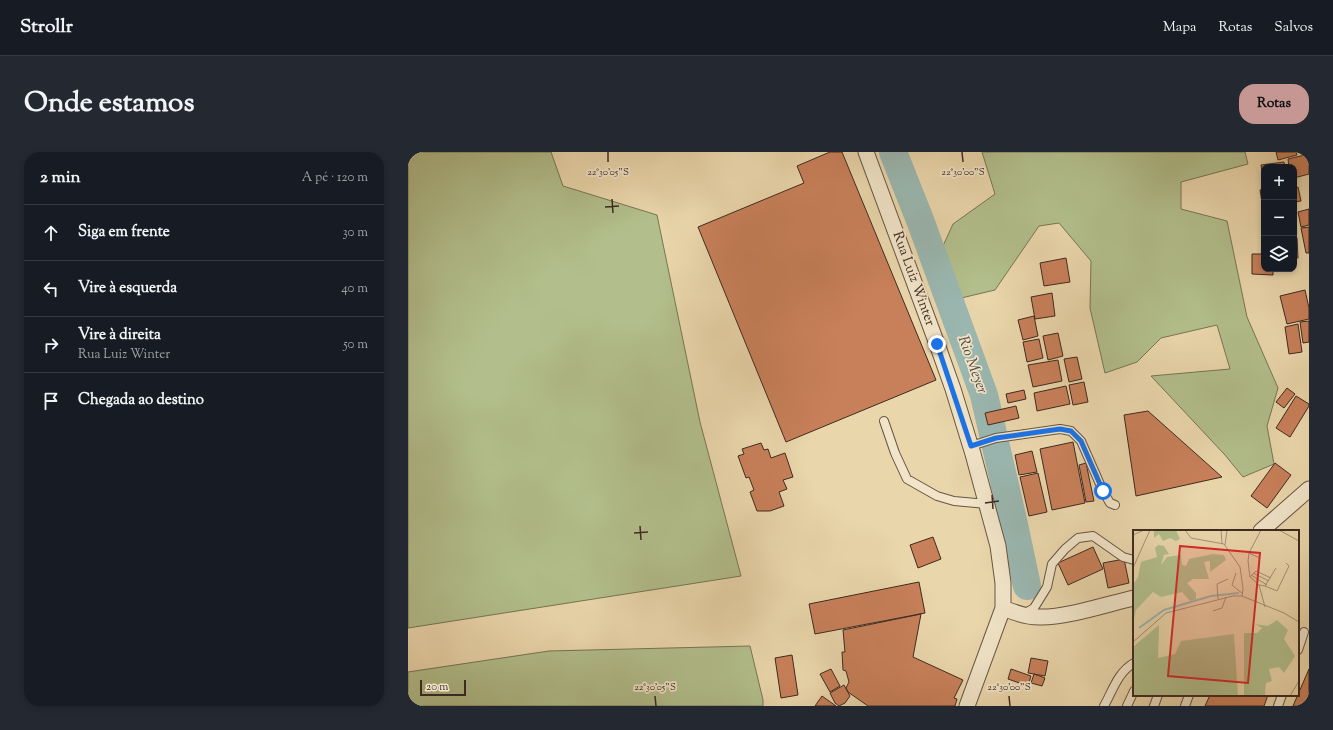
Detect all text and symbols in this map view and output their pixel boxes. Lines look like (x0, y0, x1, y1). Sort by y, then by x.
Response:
text: Strollr (20, 14, 73, 41)
text: Mapa (1163, 18, 1196, 38)
text: Rotas (1218, 18, 1252, 38)
text: Salvos (1274, 18, 1313, 38)
text: Onde estamos (24, 84, 194, 124)
button: Rotas (1239, 84, 1309, 124)
map controls (1261, 164, 1297, 272)
button: + (1261, 164, 1297, 200)
text: 22°30'05"S (587, 165, 629, 180)
text: 22°30'00"S (941, 165, 985, 180)
text: 2 min (40, 166, 81, 190)
text: A pé · 120 m (302, 169, 368, 187)
button: − (1261, 200, 1297, 236)
icon: ahead (40, 222, 62, 244)
text: Siga em frente (78, 222, 170, 243)
text: 30 m (342, 224, 368, 242)
street label: Rua Luiz Winter (887, 229, 940, 330)
button: layers (1261, 236, 1297, 272)
icon: left (40, 278, 62, 300)
text: Vire à esquerda (78, 278, 177, 299)
text: 40 m (341, 280, 368, 298)
text: Vire à direita (78, 325, 161, 346)
water label: Rio Meyer (952, 333, 992, 398)
icon: right (40, 334, 62, 356)
route end (928, 335, 946, 353)
text: 50 m (343, 336, 368, 354)
text: Rua Luiz Winter (78, 346, 170, 364)
icon: arrive (40, 390, 62, 412)
text: Chegada ao destino (78, 390, 204, 411)
route start (1094, 482, 1112, 500)
inset map (1133, 530, 1299, 696)
scale bar (420, 678, 466, 697)
text: 20 m (426, 679, 448, 695)
text: 22°30'05"S (634, 680, 676, 695)
text: 22°30'00"S (987, 680, 1031, 695)

